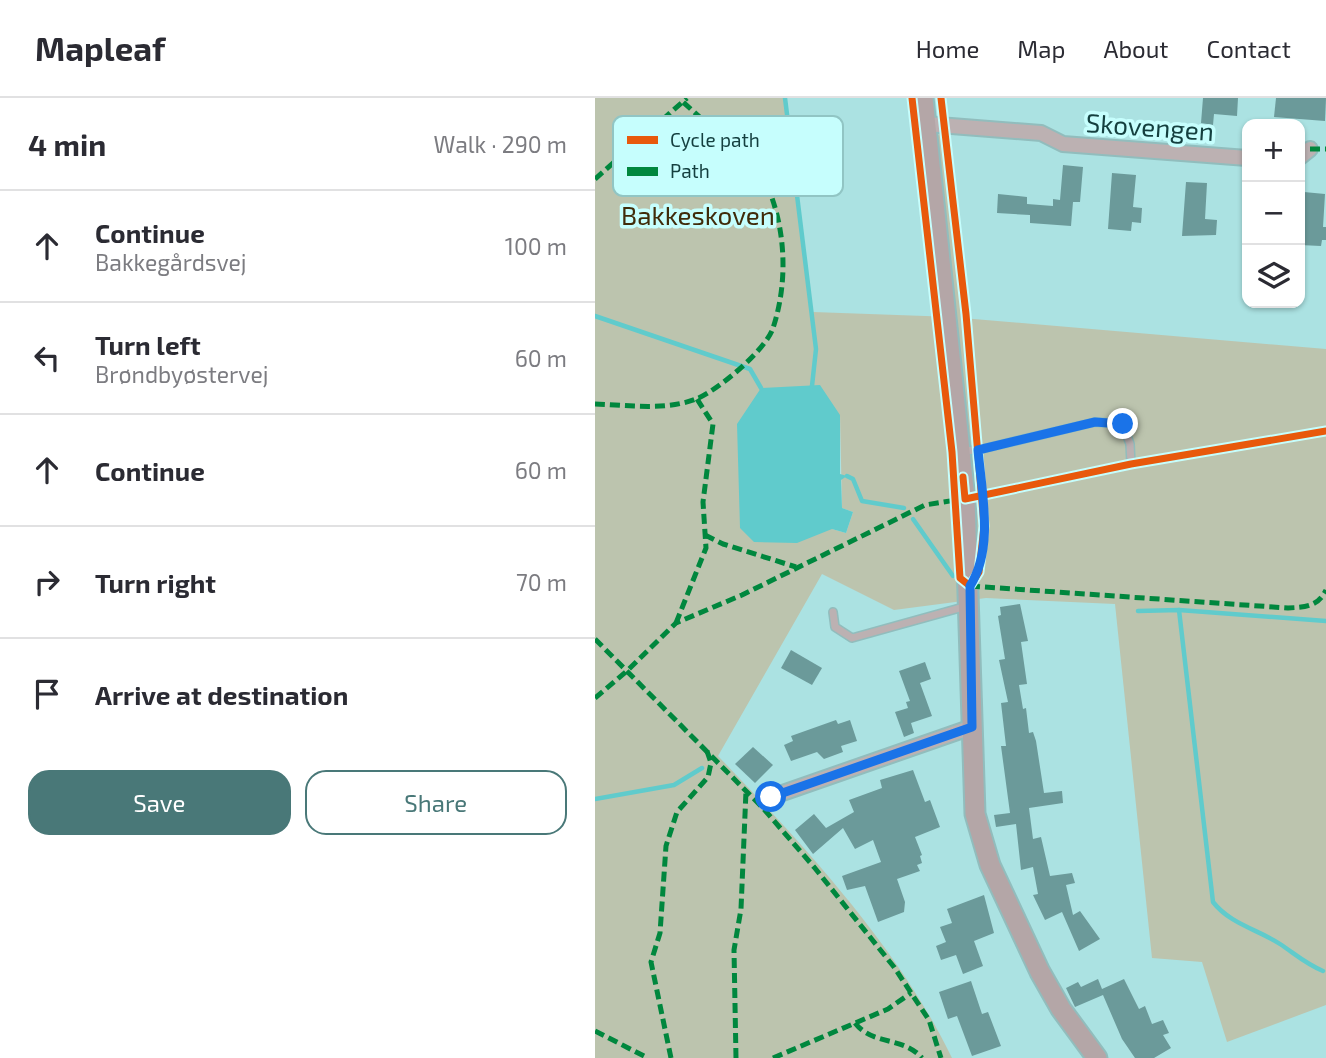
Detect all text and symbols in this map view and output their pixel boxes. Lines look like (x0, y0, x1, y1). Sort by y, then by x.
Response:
text: Mapleaf (35, 28, 165, 68)
text: Home (916, 34, 979, 63)
text: Map (1017, 34, 1065, 63)
text: About (1103, 34, 1169, 63)
text: Contact (1207, 34, 1291, 63)
street label: Skovengen (1085, 106, 1215, 146)
legend (613, 116, 843, 196)
map controls (1242, 119, 1305, 308)
button: + (1242, 119, 1305, 182)
text: 4 min (28, 126, 106, 162)
text: Cycle path (670, 128, 760, 151)
text: Walk · 290 m (434, 130, 567, 158)
text: Path (670, 159, 710, 182)
button: − (1242, 182, 1305, 245)
park label: Bakkeskoven (621, 199, 775, 230)
text: Continue (95, 217, 205, 248)
icon: ahead (28, 227, 66, 265)
text: 100 m (505, 232, 567, 260)
button: layers (1242, 245, 1305, 308)
text: Bakkegårdsvej (95, 248, 247, 276)
text: Turn left (95, 329, 201, 360)
icon: left (28, 339, 66, 377)
text: 60 m (515, 344, 567, 372)
text: Brøndbyøstervej (95, 360, 269, 388)
route end (1107, 408, 1138, 439)
icon: ahead (28, 451, 66, 489)
text: Continue (95, 455, 205, 486)
text: 60 m (515, 456, 567, 484)
icon: right (28, 563, 66, 601)
text: Turn right (95, 567, 216, 598)
text: 70 m (516, 568, 567, 596)
icon: arrive (28, 675, 66, 713)
text: Arrive at destination (95, 679, 348, 710)
button: Save (28, 770, 291, 835)
button: Share (305, 770, 567, 835)
route start (755, 781, 786, 812)

